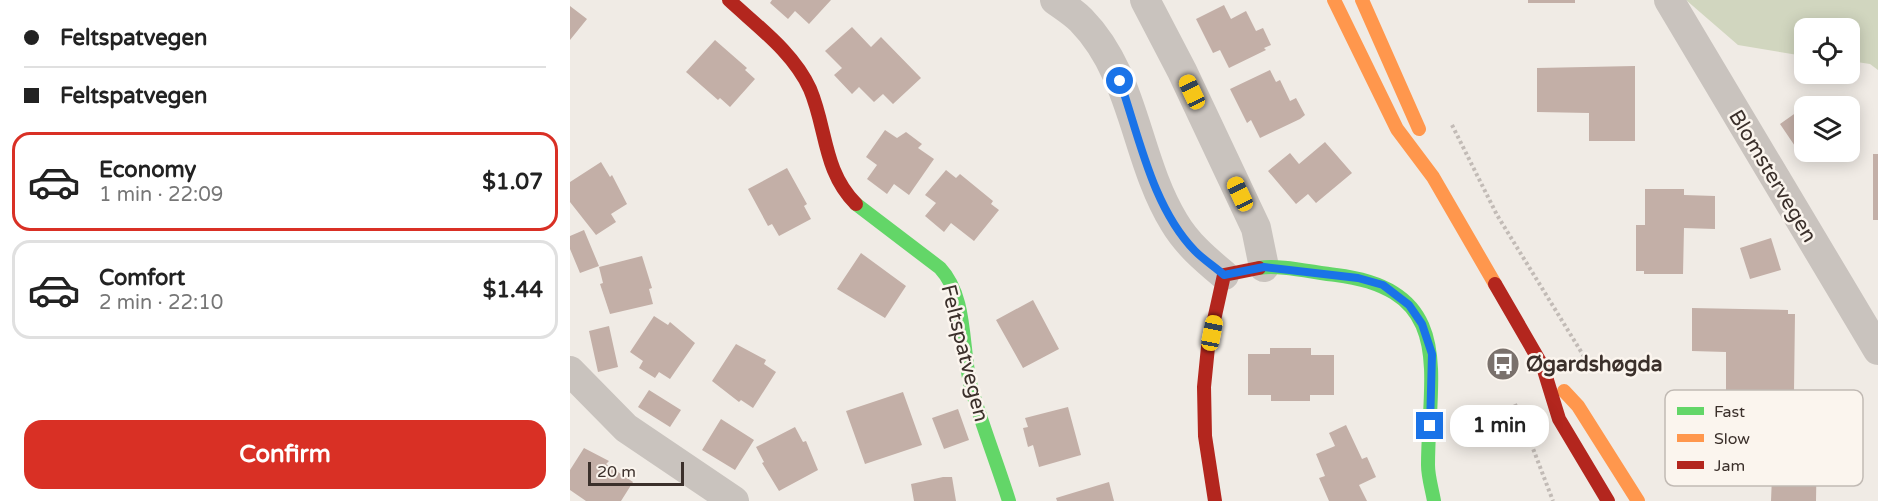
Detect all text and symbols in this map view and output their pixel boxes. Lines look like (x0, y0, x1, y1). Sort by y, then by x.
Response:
map controls (1794, 18, 1860, 162)
button: locate (1794, 18, 1860, 84)
text: Feltspatvegen (60, 25, 207, 51)
route start (1106, 67, 1133, 94)
car (1176, 72, 1208, 112)
text: Feltspatvegen (60, 83, 207, 109)
button: layers (1794, 96, 1860, 162)
street label: Blomstervegen (1723, 105, 1822, 247)
icon: car (27, 155, 81, 209)
text: Economy (99, 157, 196, 183)
text: $1.07 (482, 169, 543, 195)
car (1224, 174, 1256, 214)
text: 1 min · 22:09 (99, 183, 223, 207)
icon: car (27, 263, 81, 317)
text: Comfort (99, 265, 185, 291)
text: $1.44 (483, 277, 543, 303)
street label: Feltspatvegen (935, 282, 994, 424)
text: 2 min · 22:10 (99, 291, 223, 315)
car (1200, 314, 1224, 352)
bus stop icon: Øgardshøgda (1485, 346, 1521, 382)
place label: Øgardshøgda (1526, 352, 1663, 377)
legend (1665, 390, 1863, 486)
text: Fast (1714, 402, 1745, 422)
callout: 1 min (1451, 405, 1550, 447)
route end (1416, 412, 1443, 439)
text: 1 min (1473, 414, 1526, 438)
button: Confirm (24, 420, 546, 489)
text: Slow (1714, 429, 1750, 449)
text: Jam (1714, 456, 1745, 476)
scale bar (588, 459, 684, 486)
text: 20 m (597, 462, 636, 482)

